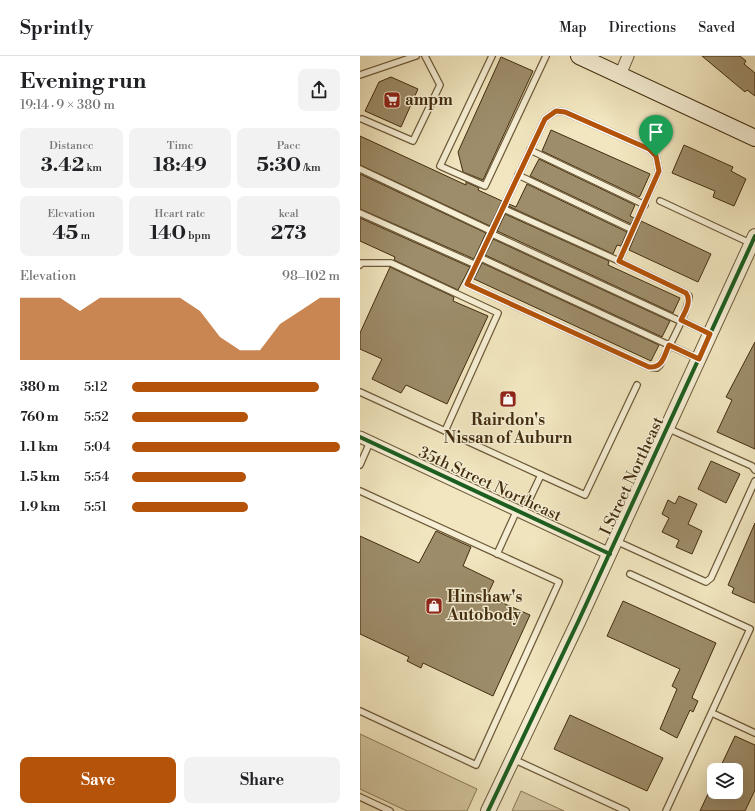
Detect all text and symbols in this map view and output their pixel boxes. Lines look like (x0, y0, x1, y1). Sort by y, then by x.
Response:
text: Sprintly (20, 16, 94, 40)
text: Map (559, 19, 587, 37)
text: Directions (609, 19, 676, 37)
text: Saved (698, 19, 735, 37)
text: Evening run (20, 68, 146, 95)
button: share (298, 69, 340, 111)
supermarket icon: ampm (382, 90, 402, 110)
place label: ampm (405, 90, 453, 110)
text: 19:14 · 9 × 380 m (20, 97, 115, 113)
pin (639, 115, 673, 156)
icon: arrive (645, 121, 667, 143)
text: Distance (49, 139, 94, 153)
text: Time (167, 139, 193, 153)
text: Pace (277, 139, 300, 153)
text: 3.42 (41, 153, 84, 178)
text: 18:49 (153, 153, 207, 178)
text: 5:30 (257, 153, 301, 178)
text: km (84, 161, 102, 175)
text: /km (301, 161, 321, 175)
text: Elevation (48, 207, 95, 221)
text: Heart rate (155, 207, 205, 221)
text: kcal (279, 207, 299, 221)
text: 45 (52, 221, 78, 246)
text: 140 (149, 221, 186, 246)
text: 273 (271, 221, 307, 246)
text: m (78, 229, 90, 243)
text: bpm (186, 229, 211, 243)
text: Elevation (20, 268, 76, 284)
text: 98–102 m (282, 268, 340, 284)
text: 380 m (20, 379, 59, 395)
text: 5:12 (84, 379, 107, 395)
shop icon: Rairdon's Nissan of Auburn (498, 389, 518, 409)
text: 760 m (20, 409, 59, 425)
text: 5:52 (84, 409, 109, 425)
place label: Rairdon's Nissan of Auburn (444, 410, 573, 448)
street label: I Street Northeast (596, 413, 668, 538)
text: 1.1 km (20, 439, 58, 455)
text: 5:04 (84, 439, 110, 455)
street label: 35th Street Northeast (415, 442, 565, 526)
text: 1.5 km (20, 469, 60, 485)
text: 5:54 (84, 469, 109, 485)
text: 1.9 km (20, 499, 60, 515)
text: 5:51 (84, 499, 107, 515)
place label: Hinshaw's Autobody (446, 587, 523, 625)
shop icon: Hinshaw's Autobody (424, 596, 444, 616)
button: Save (20, 757, 176, 803)
button: Share (184, 757, 340, 803)
map controls (707, 763, 743, 799)
button: layers (707, 763, 743, 799)

